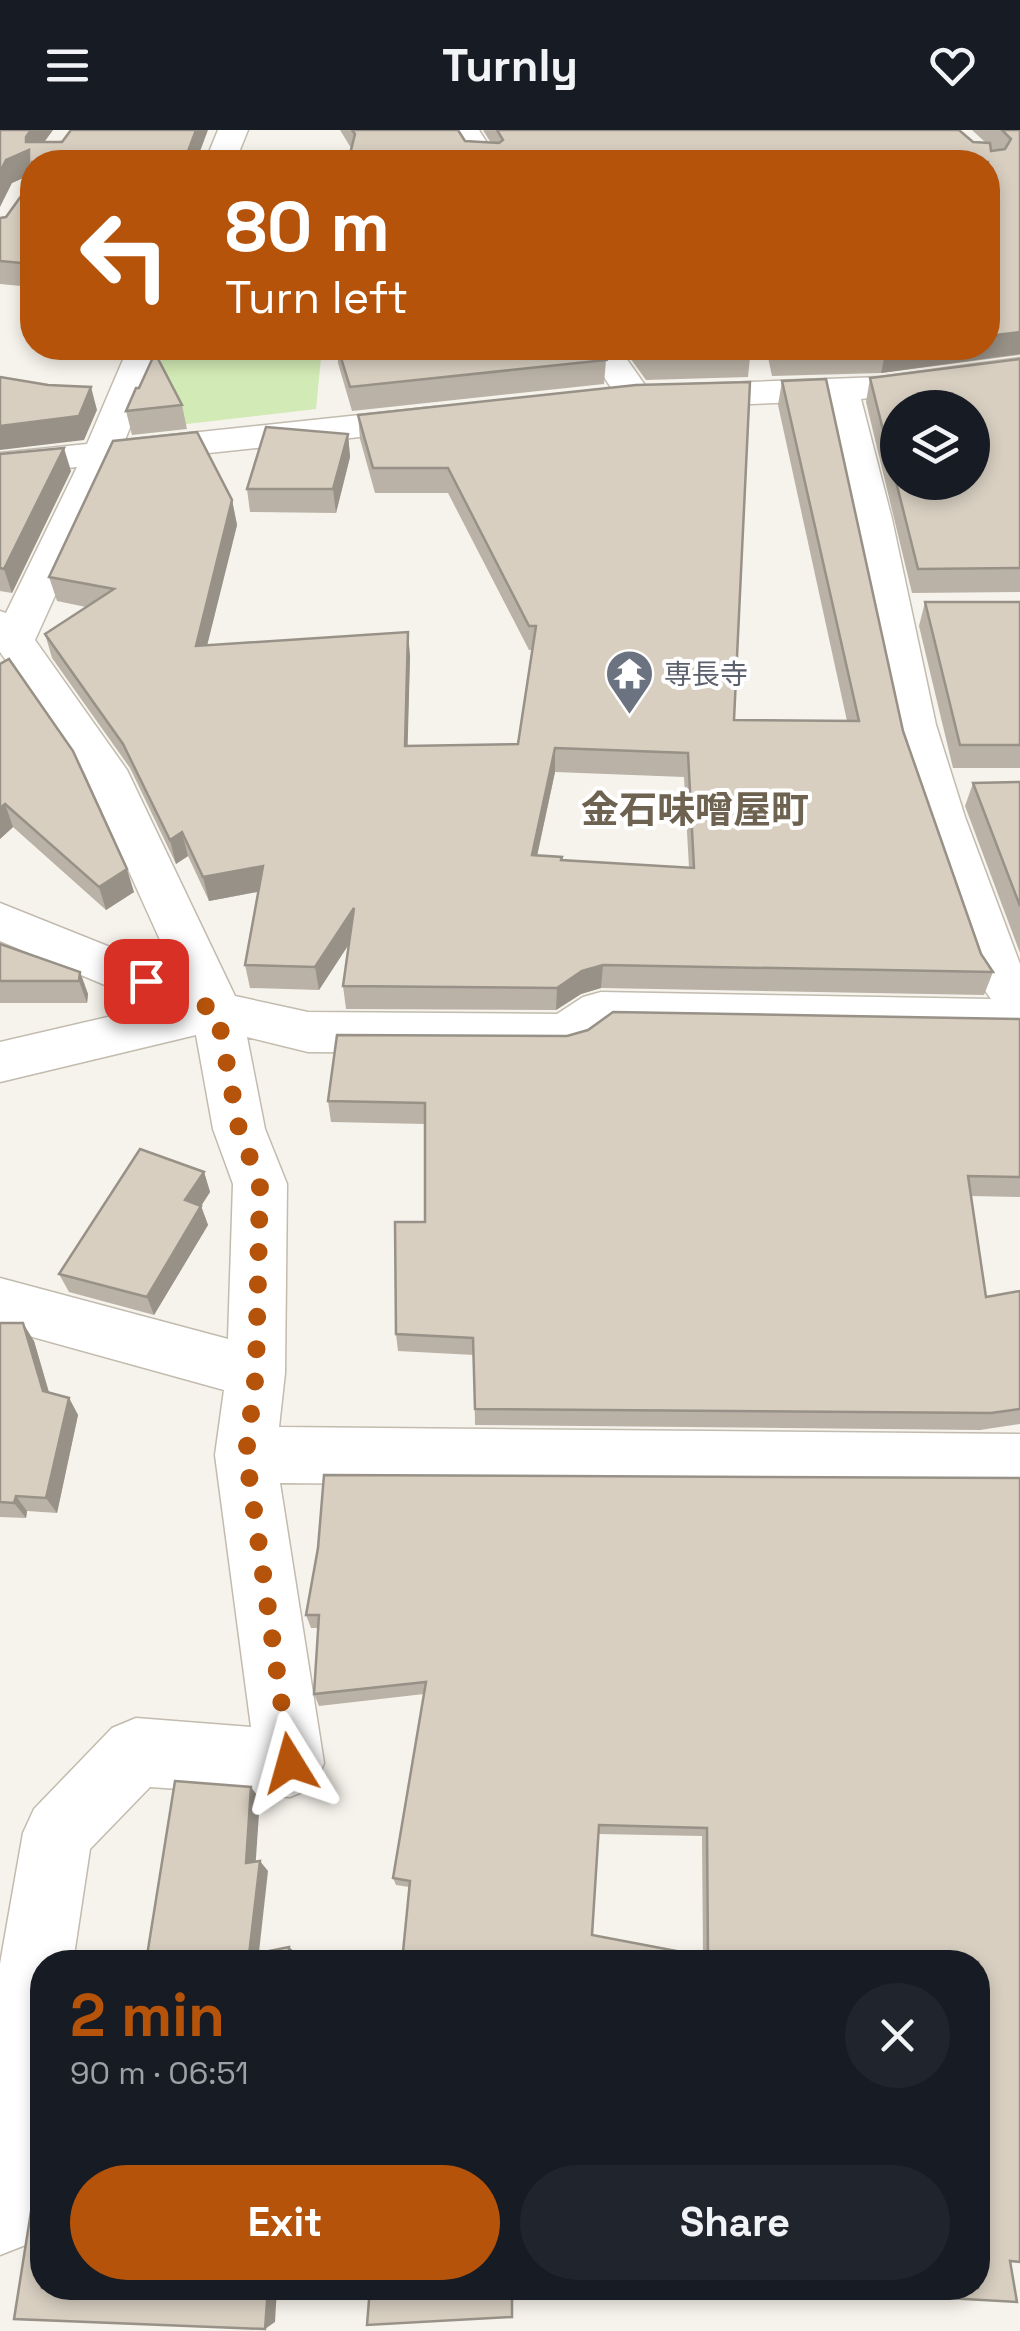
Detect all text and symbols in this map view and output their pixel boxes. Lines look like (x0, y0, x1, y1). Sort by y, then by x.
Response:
text: Turnly (442, 37, 578, 94)
icon: menu (40, 38, 95, 93)
icon: heart (925, 38, 980, 93)
text: 80 m (225, 182, 390, 271)
icon: left (60, 190, 190, 320)
text: Turn left (225, 269, 408, 326)
map controls (880, 390, 990, 500)
button: layers (880, 390, 990, 500)
temple icon: 専長寺 (603, 648, 655, 716)
place label: 専長寺 (664, 656, 748, 692)
district label: 金石味噌屋町 (581, 786, 809, 834)
pin (104, 939, 189, 1024)
icon: arrive (119, 954, 174, 1009)
position arrow (238, 1711, 342, 1815)
text: 2 min (70, 1977, 225, 2054)
button: close (845, 1983, 950, 2088)
text: 90 m · 06:51 (70, 2053, 249, 2093)
button: Exit (70, 2165, 500, 2280)
button: Share (520, 2165, 950, 2280)

